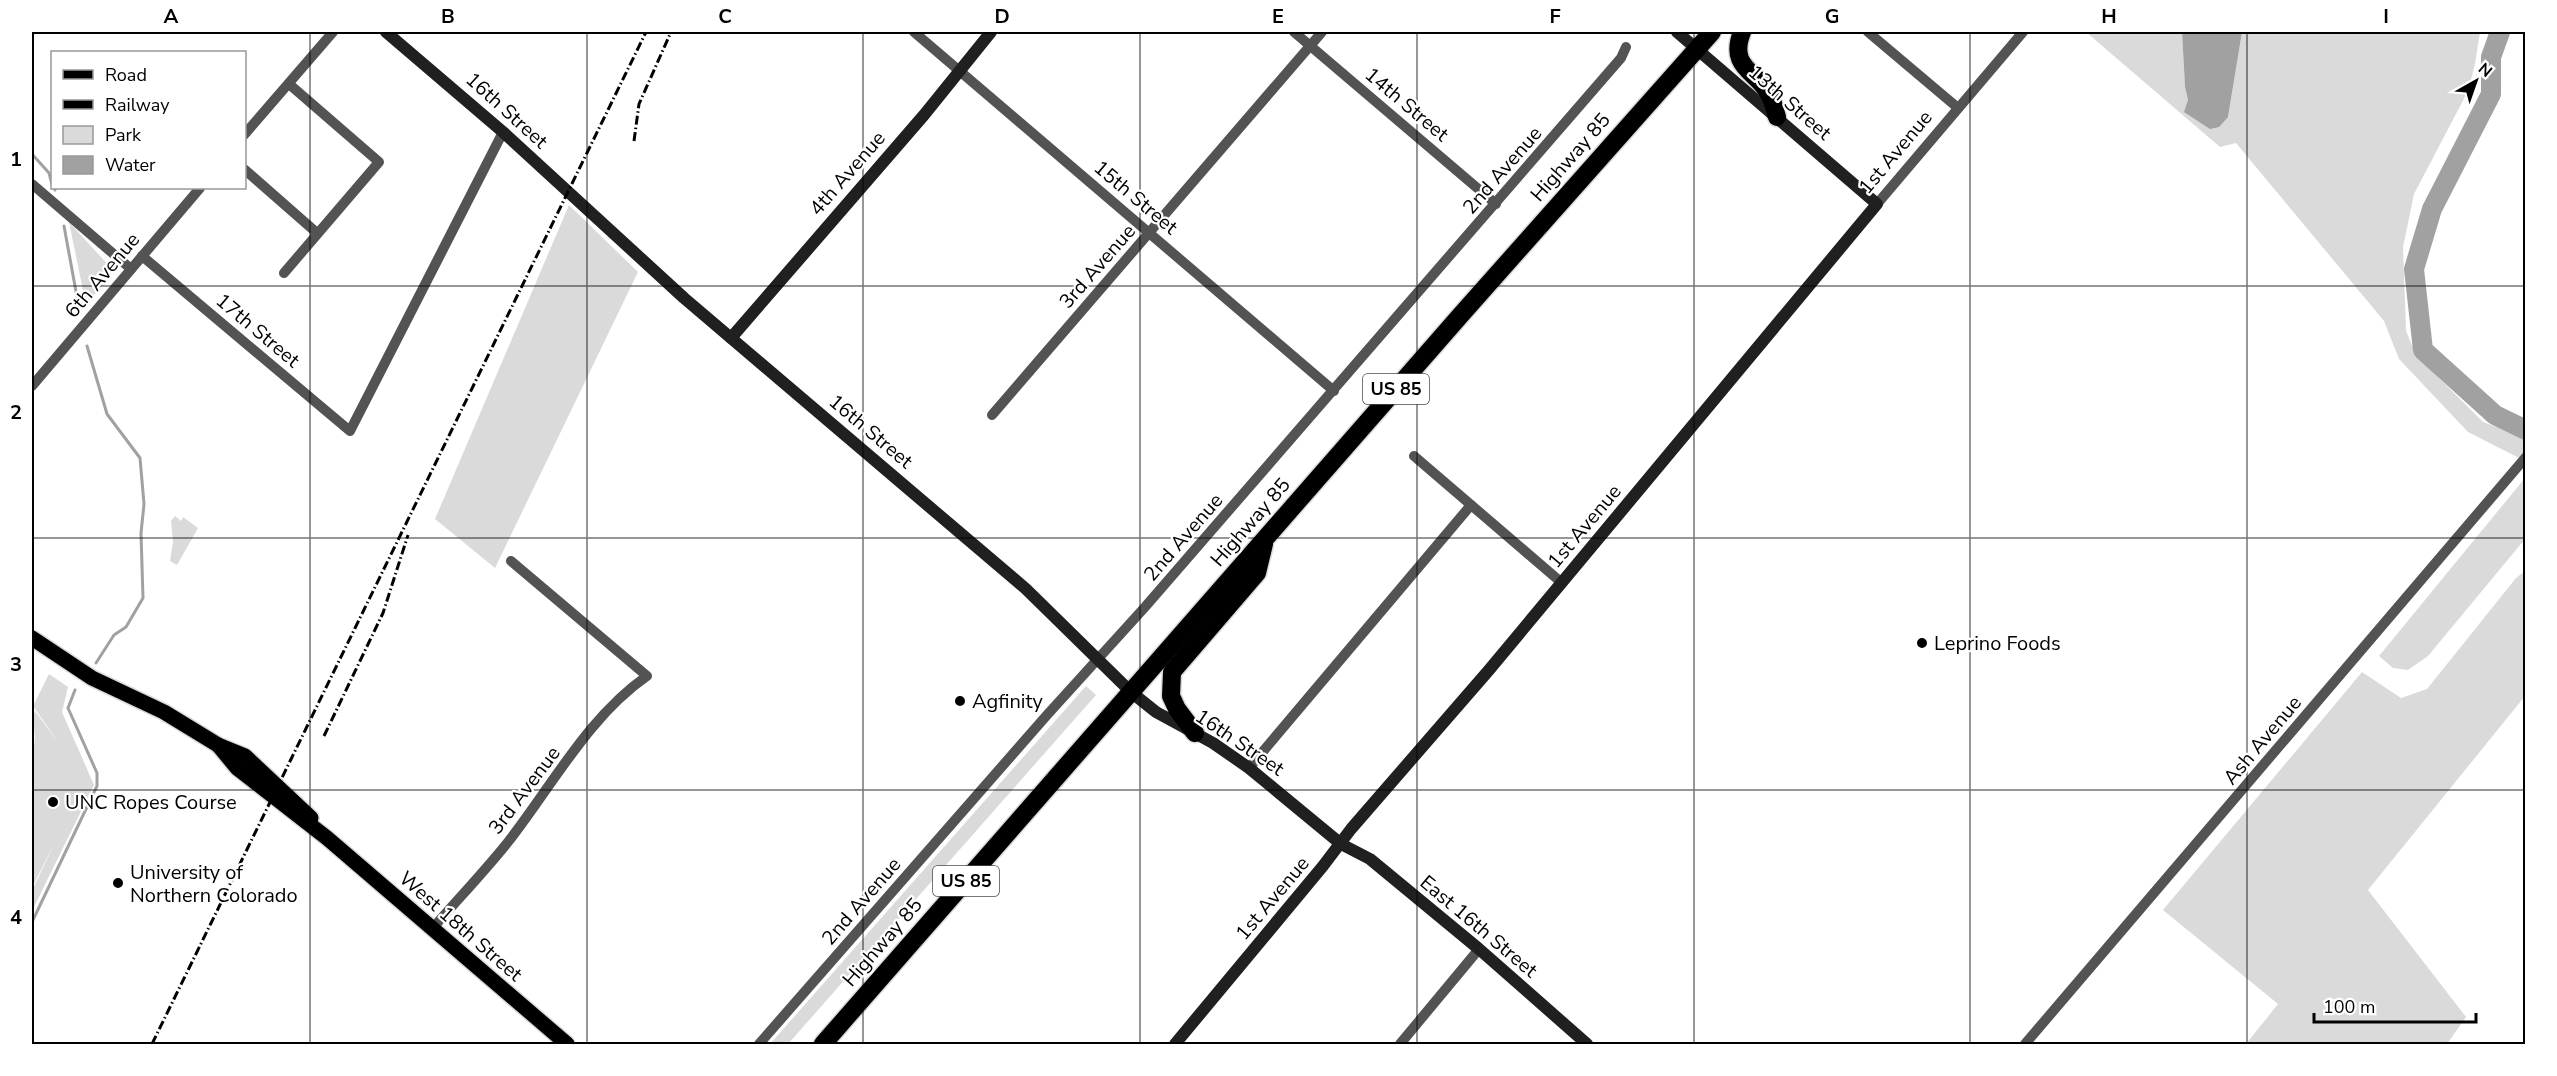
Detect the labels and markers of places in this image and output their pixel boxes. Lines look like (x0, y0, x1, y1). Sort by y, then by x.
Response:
place label: Leprino Foods (1934, 630, 2061, 657)
marker: Leprino Foods (1915, 636, 1929, 650)
place label: Agfinity (972, 688, 1044, 715)
marker: Agfinity (953, 694, 967, 708)
place label: UNC Ropes Course (65, 789, 237, 816)
marker: UNC Ropes Course (46, 795, 60, 809)
place label: University of Northern Colorado (130, 859, 298, 909)
marker: University of Northern Colorado (111, 876, 125, 890)

